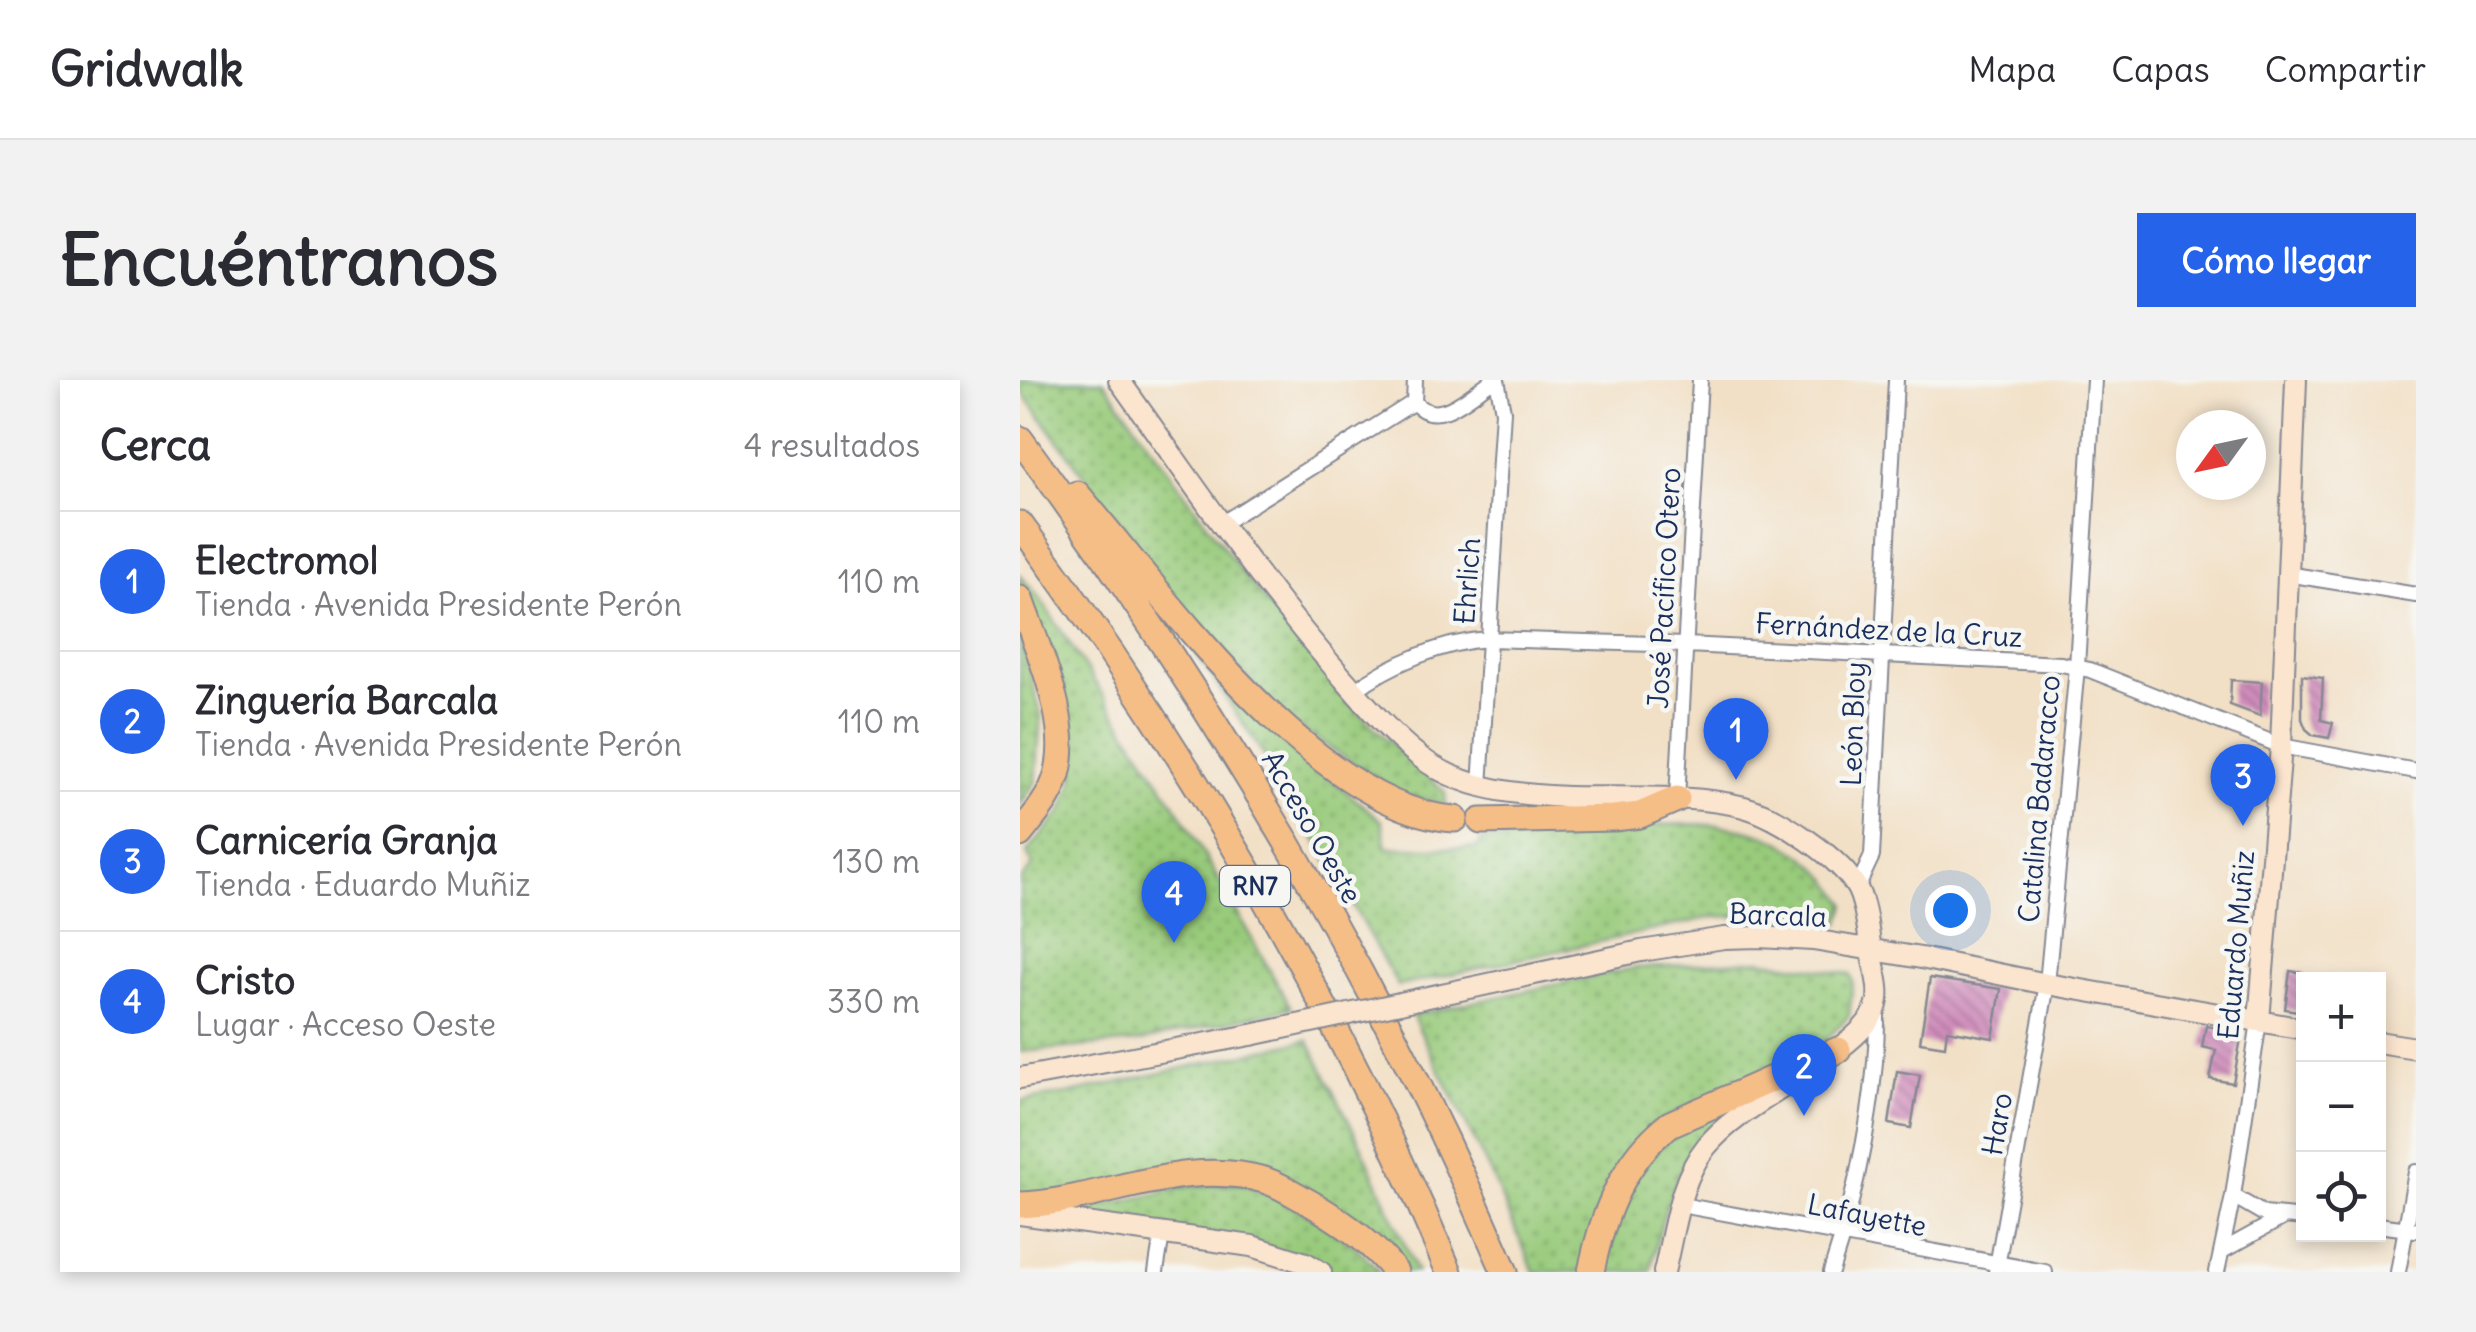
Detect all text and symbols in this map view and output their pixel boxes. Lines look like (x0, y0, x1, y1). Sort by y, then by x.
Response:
text: Gridwalk (50, 39, 244, 99)
text: Mapa (1968, 47, 2056, 91)
text: Capas (2111, 47, 2210, 91)
text: Compartir (2265, 47, 2426, 91)
button: Cómo llegar (2137, 213, 2416, 307)
text: Encuéntranos (60, 216, 498, 304)
north arrow (2176, 410, 2266, 500)
text: Cerca (100, 419, 211, 471)
text: 4 resultados (744, 425, 920, 466)
street label: José Pacífico Otero (1640, 466, 1688, 710)
street label: Ehrlich (1446, 536, 1488, 626)
text: Electromol (195, 537, 378, 584)
text: 1 (126, 561, 139, 602)
text: 110 m (838, 561, 920, 602)
text: Tienda · Avenida Presidente Perón (195, 584, 682, 625)
street label: Fernández de la Cruz (1755, 605, 2023, 655)
street label: León Bloy (1833, 661, 1873, 787)
street label: Catalina Badaracco (2010, 674, 2068, 924)
text: Zinguería Barcala (195, 677, 498, 724)
pin: 1 (1704, 698, 1768, 780)
text: 2 (124, 701, 141, 742)
text: 110 m (838, 701, 920, 742)
text: Tienda · Avenida Presidente Perón (195, 724, 682, 765)
pin: 3 (2210, 744, 2276, 826)
street label: Acceso Oeste (1254, 745, 1370, 909)
text: Carnicería Granja (195, 817, 498, 864)
text: 3 (123, 841, 142, 882)
text: 130 m (832, 841, 920, 882)
street label: Eduardo Muñiz (2210, 849, 2262, 1041)
pin: 4 (1142, 860, 1206, 943)
text: Tienda · Eduardo Muñiz (195, 864, 531, 905)
road number: RN7 (1220, 866, 1290, 906)
your location (1925, 885, 1976, 936)
street label: Barcala (1729, 895, 1827, 935)
text: Cristo (195, 957, 295, 1004)
map controls (2296, 972, 2386, 1242)
button: + (2296, 972, 2386, 1062)
text: 4 (123, 981, 142, 1022)
text: 330 m (827, 981, 920, 1022)
text: Lugar · Acceso Oeste (195, 1004, 496, 1045)
pin: 2 (1772, 1034, 1836, 1116)
button: − (2296, 1062, 2386, 1152)
street label: Haro (1974, 1090, 2020, 1158)
button: locate (2296, 1152, 2386, 1242)
street label: Lafayette (1805, 1186, 1929, 1244)

